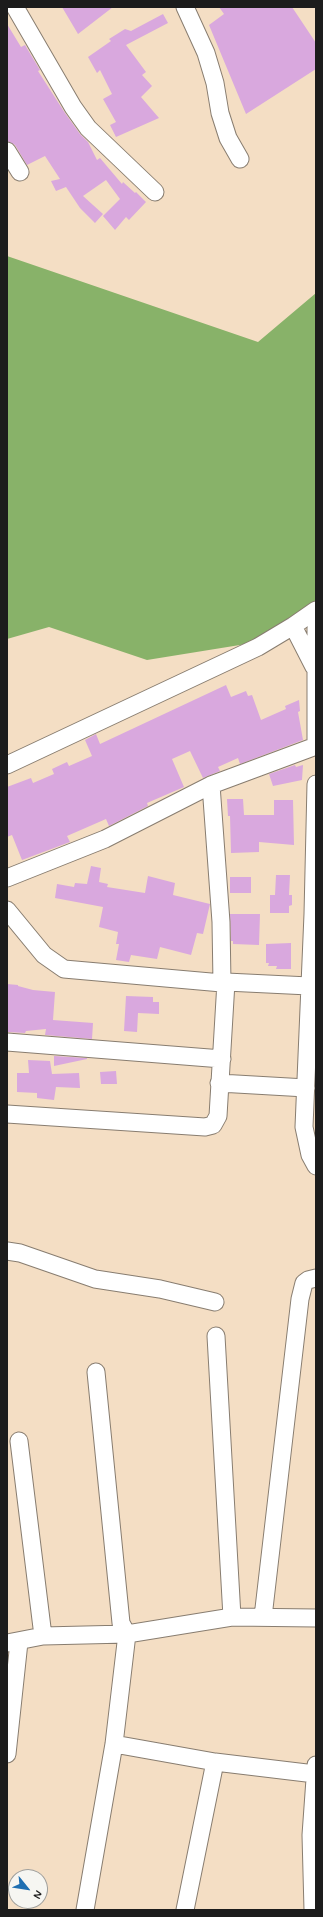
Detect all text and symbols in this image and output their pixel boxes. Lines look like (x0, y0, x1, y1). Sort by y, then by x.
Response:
north arrow (8, 1869, 48, 1909)
text: N (30, 1888, 45, 1901)

